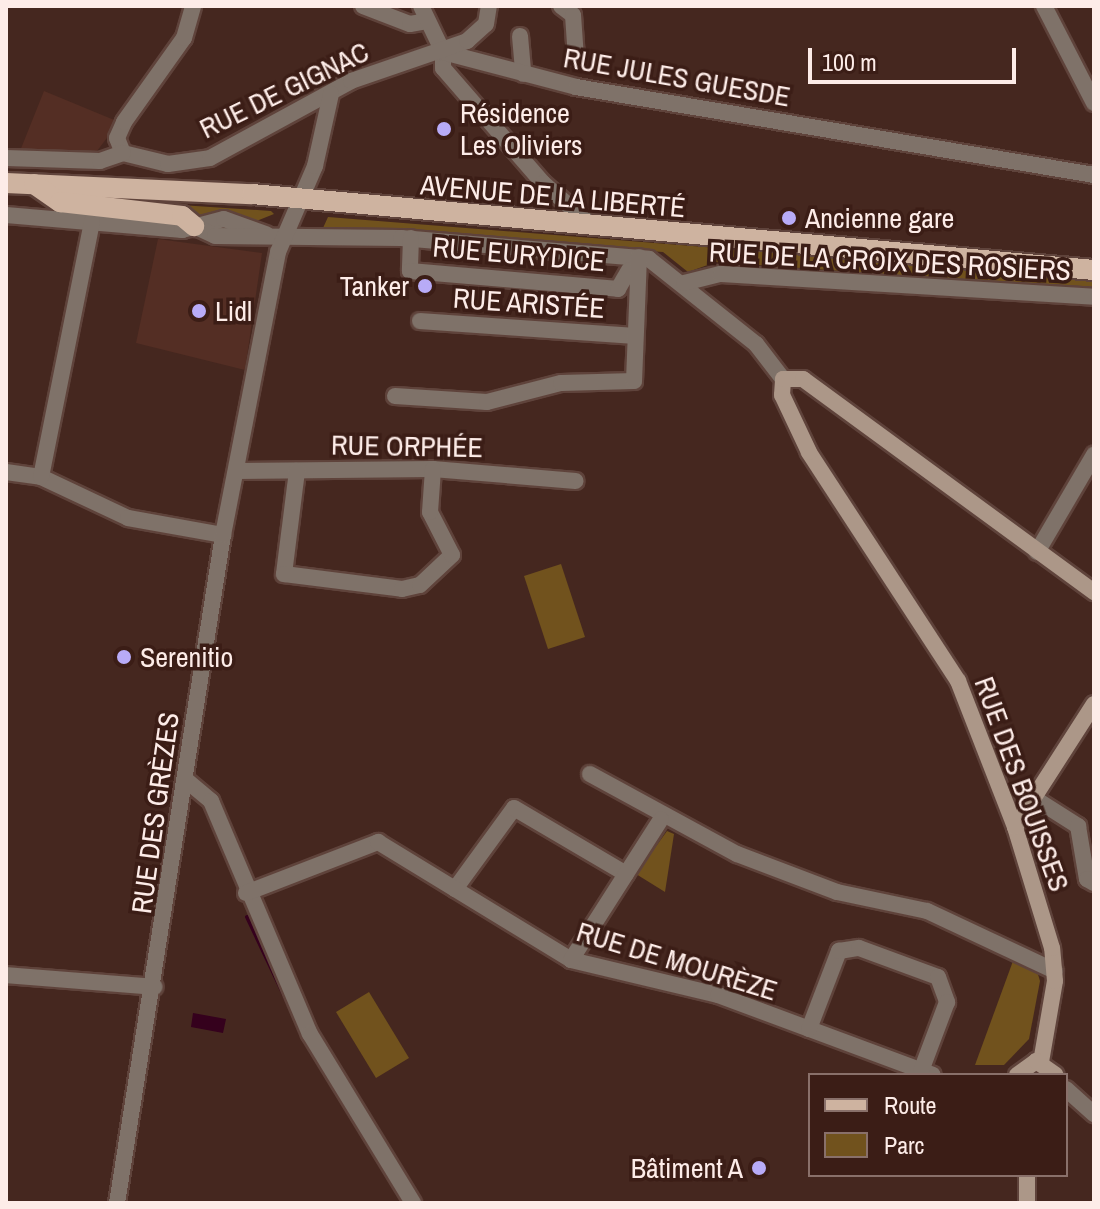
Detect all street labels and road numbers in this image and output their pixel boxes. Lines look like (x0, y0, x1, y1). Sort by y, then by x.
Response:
street label: RUE DE GIGNAC (194, 35, 374, 145)
street label: RUE JULES GUESDE (561, 41, 793, 113)
street label: AVENUE DE LA LIBERTÉ (418, 168, 688, 224)
street label: RUE EURYDICE (431, 230, 607, 278)
street label: RUE DE LA CROIX DES ROSIERS (708, 235, 1072, 287)
street label: RUE ARISTÉE (451, 281, 607, 325)
street label: RUE ORPHÉE (331, 428, 483, 464)
street label: RUE DES BOUISSES (968, 672, 1076, 896)
street label: RUE DES GRÈZES (124, 710, 186, 916)
street label: RUE DE MOURÈZE (573, 915, 781, 1007)

